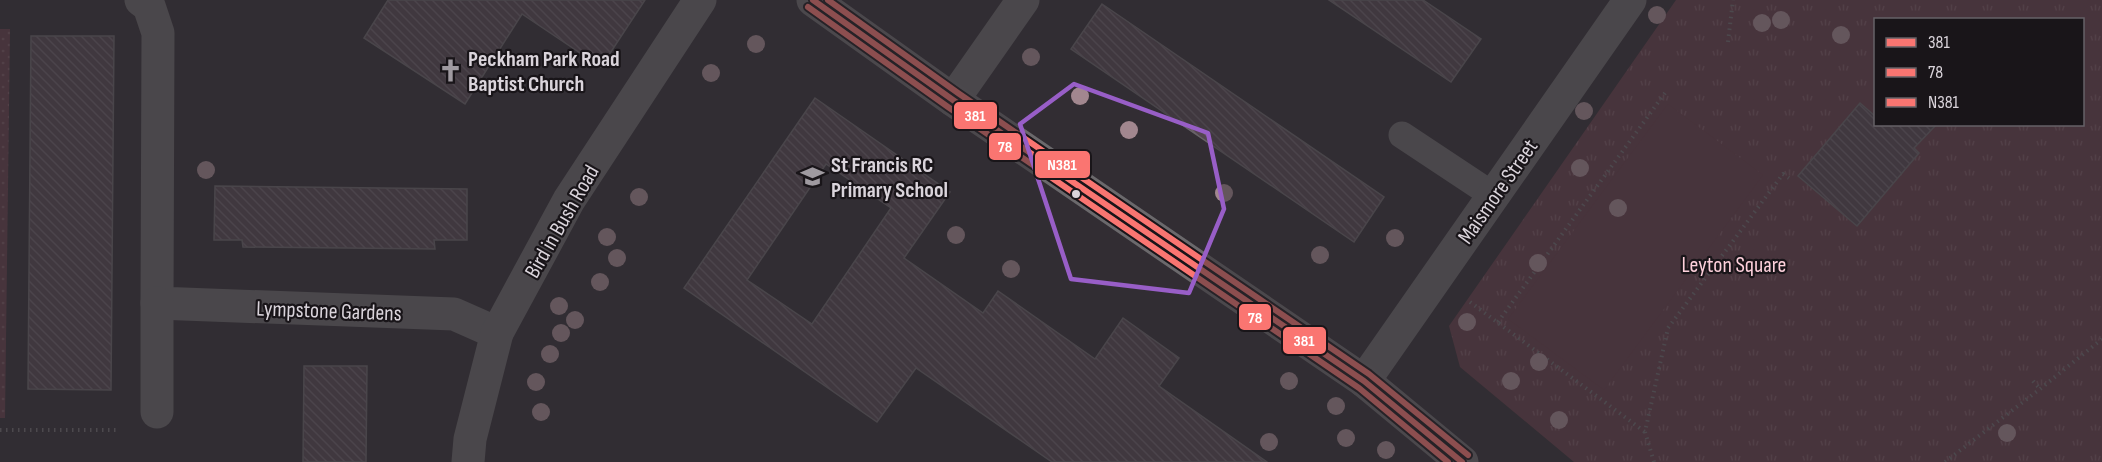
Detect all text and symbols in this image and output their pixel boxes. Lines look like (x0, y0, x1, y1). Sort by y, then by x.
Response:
legend (1874, 18, 2084, 126)
text: 381 (1928, 32, 1950, 53)
place label: Peckham Park Road Baptist Church (468, 46, 620, 98)
church icon: Peckham Park Road Baptist Church (437, 58, 463, 84)
text: 78 (1928, 62, 1943, 83)
text: N381 (1928, 92, 1960, 113)
line badge: 381 (953, 101, 998, 130)
text: 381 (965, 107, 986, 126)
line badge: 78 (988, 132, 1022, 161)
street label: Maismore Street (1452, 134, 1544, 249)
text: 78 (998, 138, 1013, 157)
line badge: N381 (1034, 150, 1091, 179)
place label: St Francis RC Primary School (831, 152, 948, 204)
text: N381 (1047, 156, 1077, 175)
street label: Bird in Bush Road (519, 160, 605, 283)
school or university icon: St Francis RC Primary School (800, 164, 826, 190)
unlabelled marker (1070, 188, 1082, 200)
park label: Leyton Square (1682, 252, 1786, 279)
street label: Lympstone Gardens (256, 295, 402, 328)
line badge: 78 (1238, 303, 1272, 331)
text: 78 (1248, 309, 1263, 328)
line badge: 381 (1282, 326, 1327, 355)
text: 381 (1294, 332, 1315, 351)

